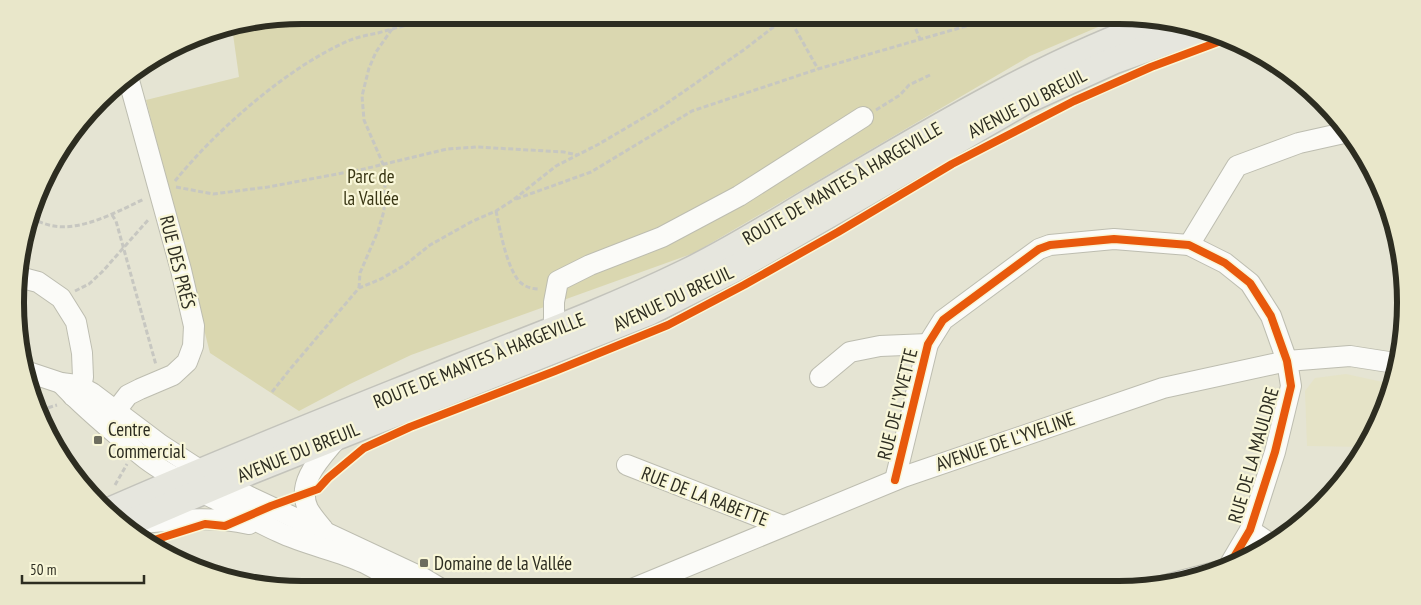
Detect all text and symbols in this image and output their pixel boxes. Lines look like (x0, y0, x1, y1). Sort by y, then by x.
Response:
street label: AVENUE DU BREUIL (964, 63, 1090, 143)
street label: ROUTE DE MANTES À HARGEVILLE (738, 116, 946, 250)
park label: Parc de la Vallée (343, 164, 399, 210)
street label: RUE DES PRÉS (155, 213, 201, 311)
street label: AVENUE DU BREUIL (609, 260, 737, 336)
street label: ROUTE DE MANTES À HARGEVILLE (370, 307, 588, 413)
street label: RUE DE L'YVETTE (872, 346, 922, 462)
street label: RUE DE LA MAULDRE (1222, 384, 1284, 526)
street label: AVENUE DE L'YVELINE (932, 406, 1078, 476)
place label: Centre Commercial (108, 417, 186, 463)
street label: AVENUE DU BREUIL (233, 417, 363, 487)
marker: Centre Commercial (92, 434, 104, 446)
street label: RUE DE LA RABETTE (638, 461, 772, 531)
place label: Domaine de la Vallée (434, 551, 572, 575)
scale bar (22, 552, 145, 584)
marker: Domaine de la Vallée (418, 557, 430, 569)
text: 50 m (30, 560, 56, 579)

